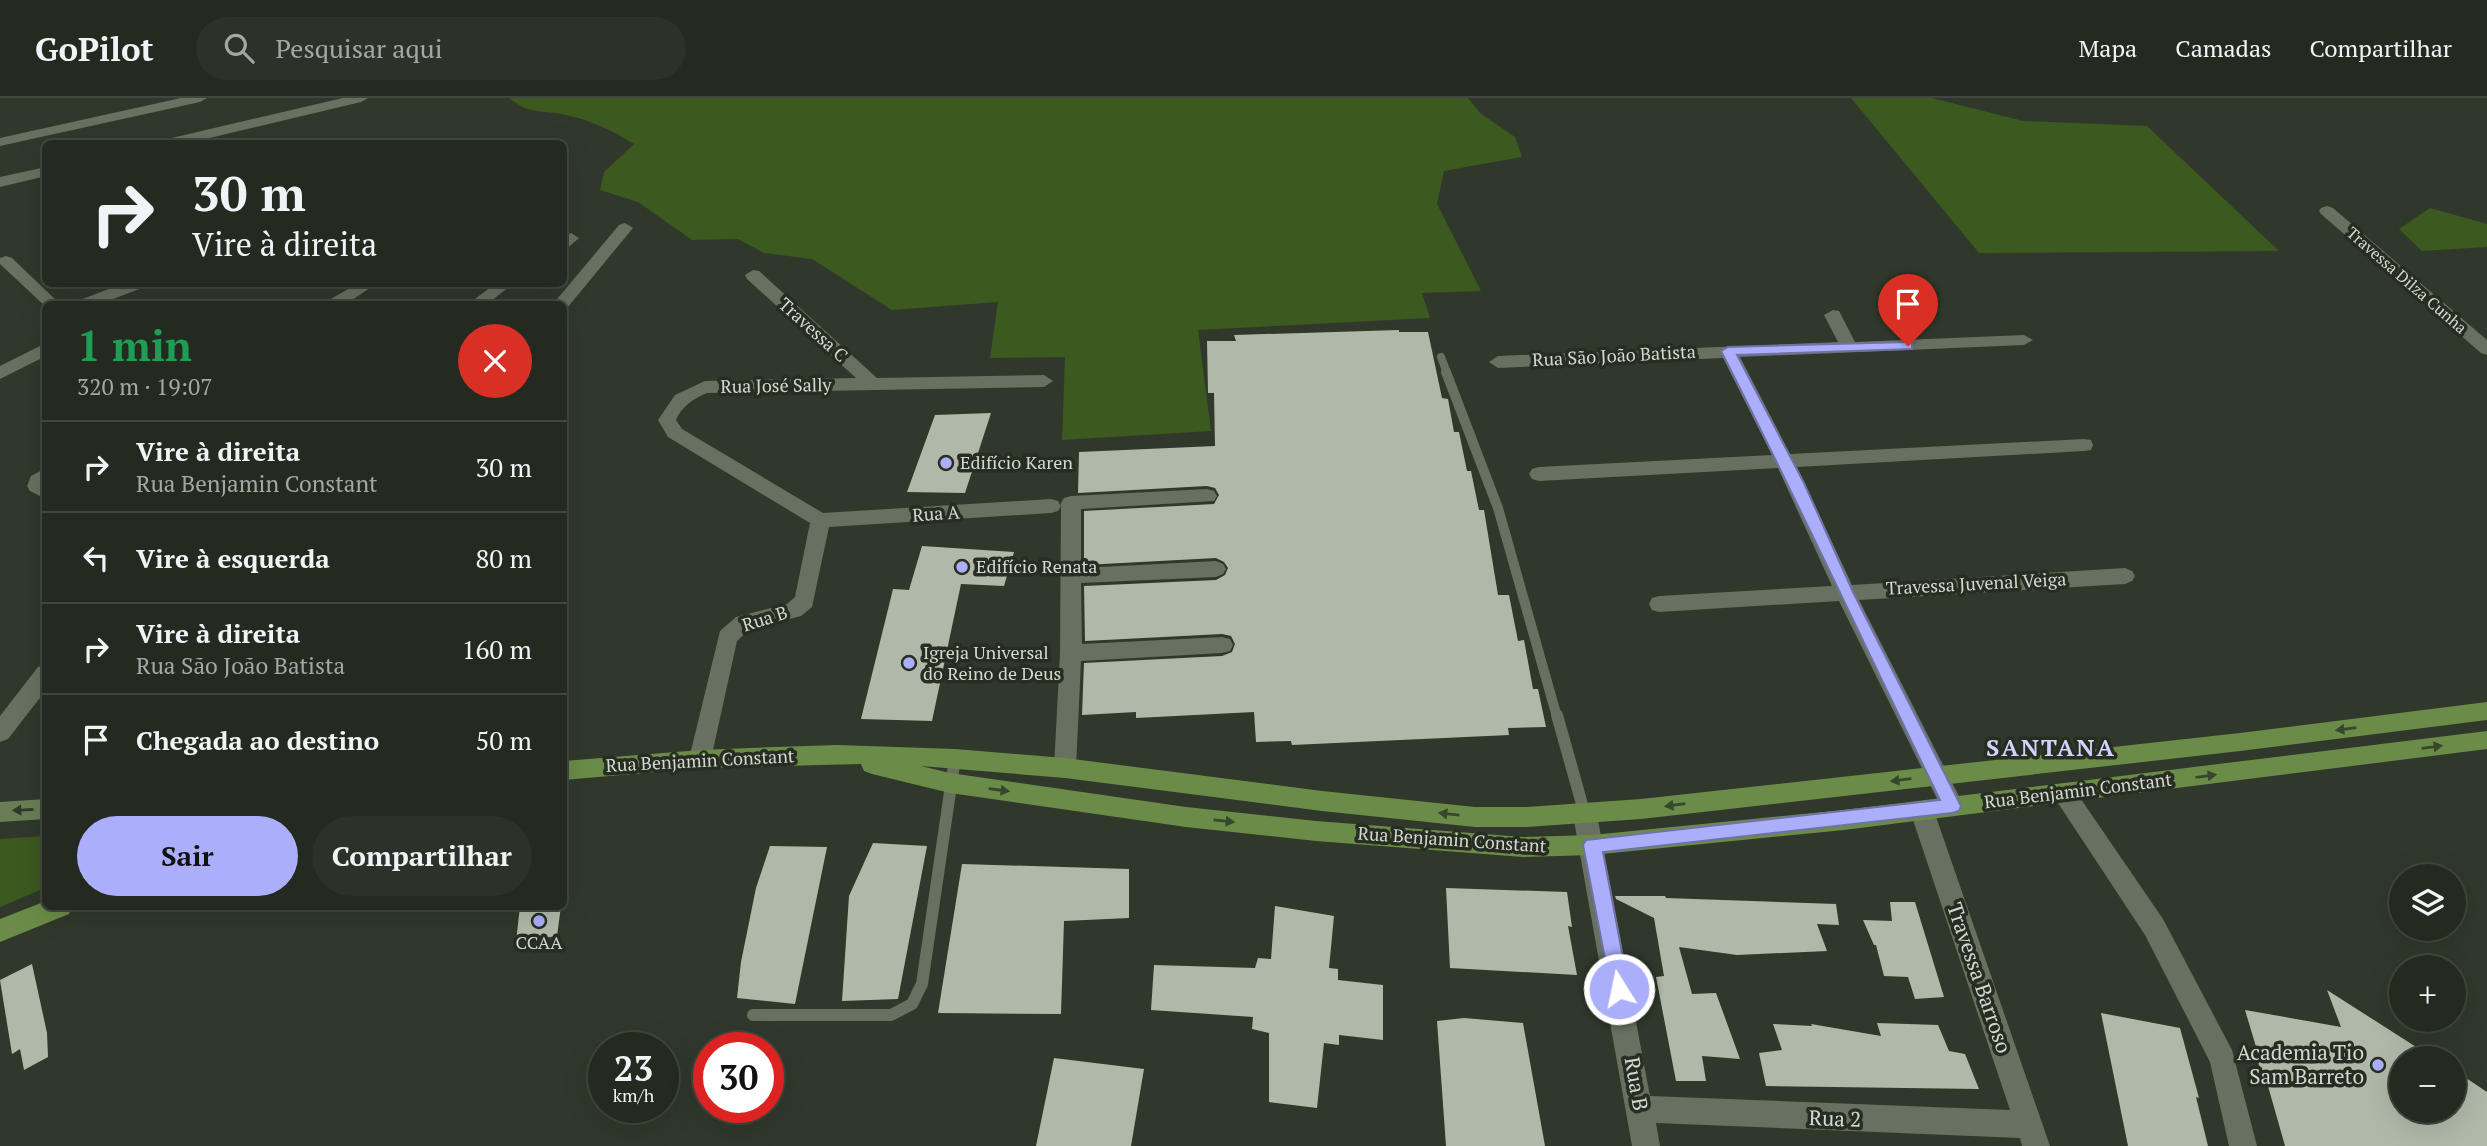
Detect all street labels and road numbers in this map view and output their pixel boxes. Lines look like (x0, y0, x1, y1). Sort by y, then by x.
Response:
street label: Travessa Dilza Cunha (2342, 222, 2472, 338)
street label: Travessa C (774, 292, 853, 367)
street label: Rua São João Batista (1532, 339, 1696, 371)
street label: Rua José Sally (720, 372, 833, 398)
street label: Rua A (912, 499, 961, 527)
street label: Travessa Juvenal Veiga (1885, 566, 2067, 600)
street label: Rua B (739, 599, 790, 637)
street label: Rua Benjamin Constant (605, 743, 795, 777)
street label: Rua Benjamin Constant (1983, 767, 2174, 813)
street label: Rua Benjamin Constant (1357, 820, 1548, 858)
street label: Travessa Barroso (1941, 899, 2019, 1057)
street label: Rua B (1619, 1055, 1655, 1113)
street label: Rua 2 (1808, 1103, 1862, 1133)

